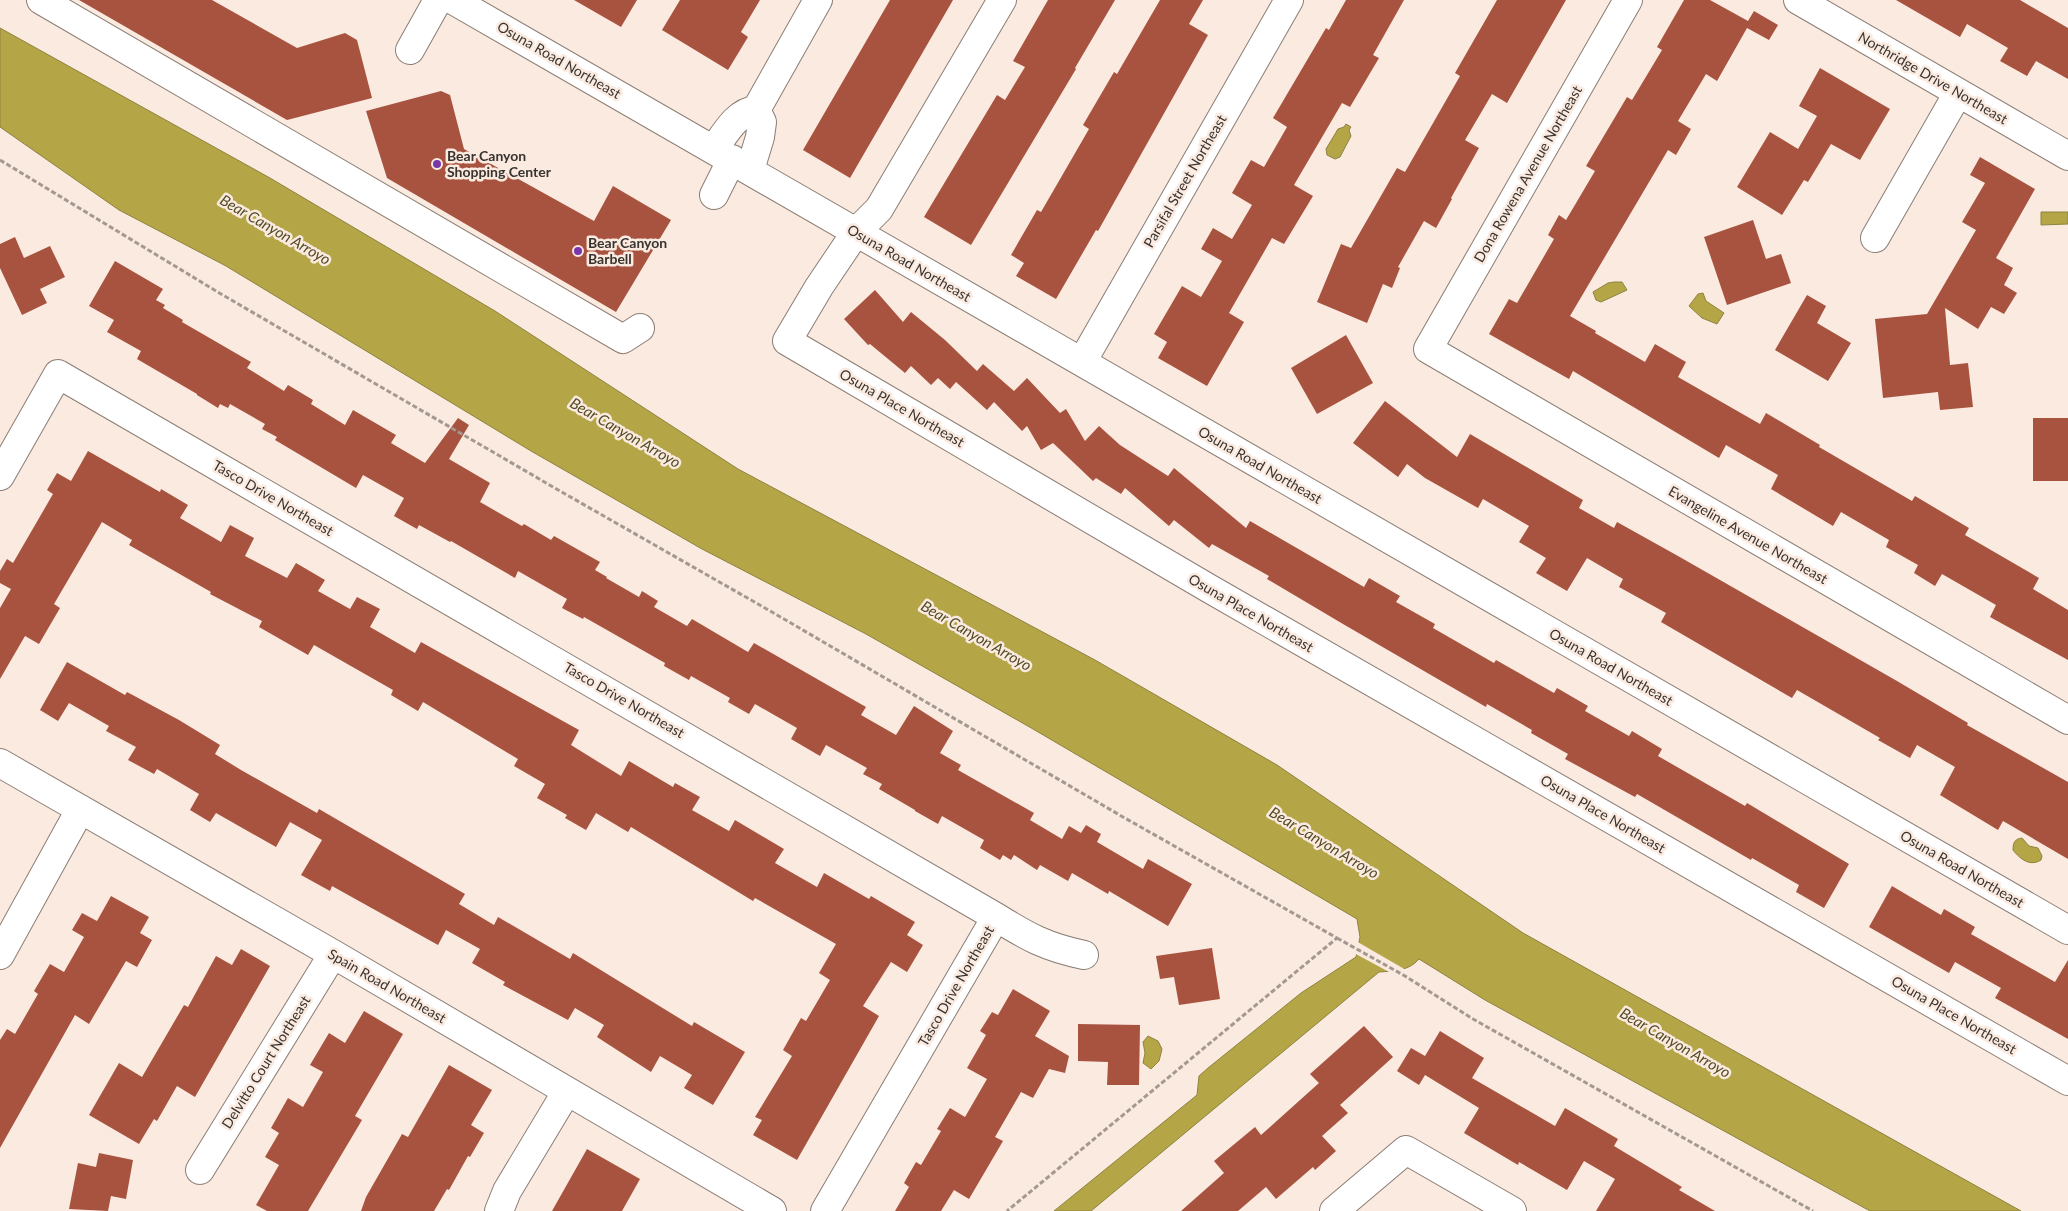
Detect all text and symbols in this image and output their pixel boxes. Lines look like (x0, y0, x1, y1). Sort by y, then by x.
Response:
street label: Osuna Road Northeast (494, 17, 624, 102)
street label: Northridge Drive Northeast (1856, 28, 2011, 127)
street label: Dona Rowena Avenue Northeast (1470, 83, 1585, 265)
street label: Parsifal Street Northeast (1140, 111, 1230, 250)
place label: Bear Canyon Shopping Center (447, 147, 552, 180)
marker: Bear Canyon Shopping Center (431, 158, 443, 170)
water label: Bear Canyon Arroyo (217, 190, 334, 268)
street label: Osuna Road Northeast (844, 220, 974, 305)
place label: Bear Canyon Barbell (588, 234, 667, 267)
marker: Bear Canyon Barbell (572, 245, 584, 257)
street label: Osuna Place Northeast (837, 365, 968, 450)
water label: Bear Canyon Arroyo (567, 393, 684, 471)
street label: Osuna Road Northeast (1195, 422, 1325, 507)
street label: Tasco Drive Northeast (210, 456, 337, 539)
street label: Evangeline Avenue Northeast (1666, 482, 1831, 587)
street label: Osuna Place Northeast (1186, 570, 1317, 655)
water label: Bear Canyon Arroyo (918, 596, 1035, 674)
street label: Osuna Road Northeast (1546, 624, 1676, 709)
street label: Tasco Drive Northeast (561, 658, 688, 741)
street label: Osuna Place Northeast (1538, 771, 1669, 856)
water label: Bear Canyon Arroyo (1267, 802, 1383, 882)
street label: Osuna Road Northeast (1897, 826, 2027, 911)
street label: Tasco Drive Northeast (914, 922, 997, 1049)
street label: Spain Road Northeast (325, 945, 449, 1026)
street label: Osuna Place Northeast (1889, 972, 2020, 1057)
street label: Delvitto Court Northeast (218, 992, 313, 1131)
water label: Bear Canyon Arroyo (1617, 1003, 1734, 1081)

